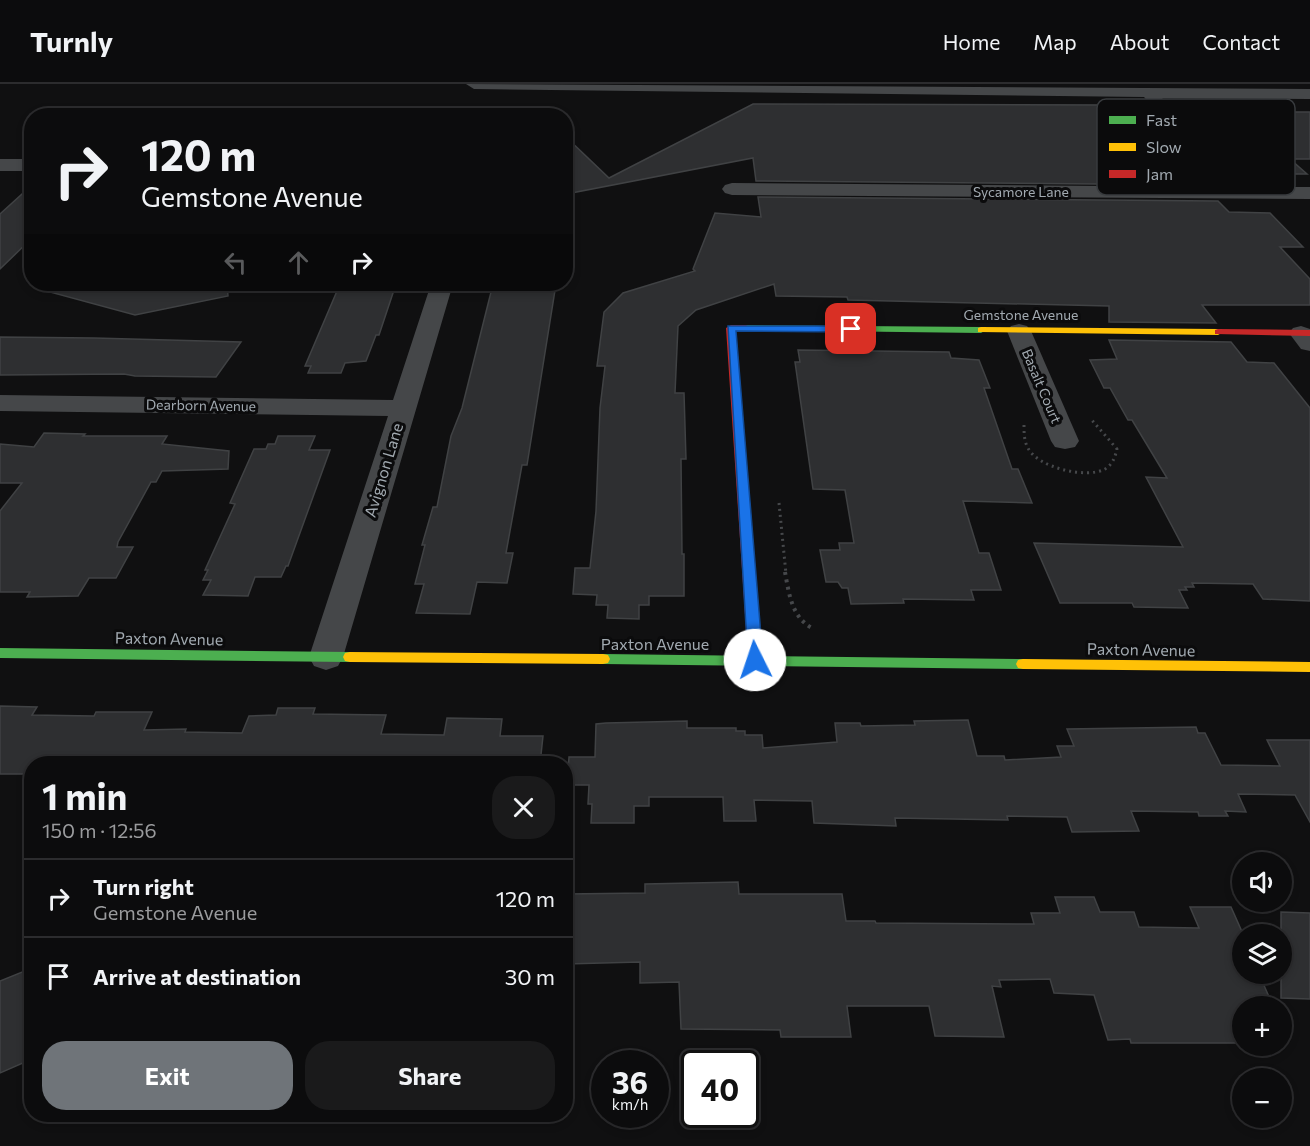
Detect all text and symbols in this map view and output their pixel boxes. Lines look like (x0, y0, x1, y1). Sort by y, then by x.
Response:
text: Turnly (30, 24, 113, 58)
text: Home (943, 29, 1000, 54)
text: Map (1033, 29, 1077, 54)
text: About (1110, 29, 1169, 54)
text: Contact (1202, 29, 1280, 54)
legend (1097, 99, 1295, 195)
text: Fast (1146, 110, 1177, 129)
text: 120 m (141, 128, 256, 180)
icon: right (42, 132, 120, 210)
text: Slow (1146, 137, 1182, 156)
text: Jam (1146, 164, 1173, 183)
text: Gemstone Avenue (141, 180, 363, 213)
street label: Sycamore Lane (973, 183, 1069, 200)
icon: left (219, 246, 252, 279)
icon: ahead (282, 246, 315, 279)
icon: right (345, 246, 378, 279)
pin (825, 303, 876, 354)
street label: Gemstone Avenue (964, 306, 1078, 323)
icon: arrive (834, 312, 867, 345)
street label: Basalt Court (1019, 346, 1065, 426)
street label: Dearborn Avenue (146, 396, 256, 414)
street label: Avignon Lane (360, 421, 406, 519)
street label: Paxton Avenue (115, 628, 223, 648)
position arrow (723, 628, 787, 692)
street label: Paxton Avenue (601, 634, 709, 653)
street label: Paxton Avenue (1087, 639, 1195, 659)
text: 1 min (42, 773, 127, 817)
button: close (492, 776, 555, 839)
text: 150 m · 12:56 (42, 818, 157, 842)
map controls (1232, 852, 1292, 1128)
button: sound (1232, 852, 1292, 912)
text: Turn right (93, 873, 194, 900)
icon: right (42, 882, 75, 915)
text: 120 m (496, 885, 555, 912)
text: Gemstone Avenue (93, 900, 257, 924)
button: layers (1232, 924, 1292, 984)
icon: arrive (42, 960, 75, 993)
text: Arrive at destination (93, 963, 301, 990)
text: 30 m (505, 963, 555, 990)
button: + (1232, 996, 1292, 1056)
button: Exit (42, 1041, 293, 1110)
button: Share (305, 1041, 555, 1110)
speed limit sign: 40 (681, 1050, 759, 1128)
text: 36 (612, 1063, 648, 1100)
button: − (1232, 1068, 1292, 1128)
text: km/h (612, 1095, 648, 1113)

